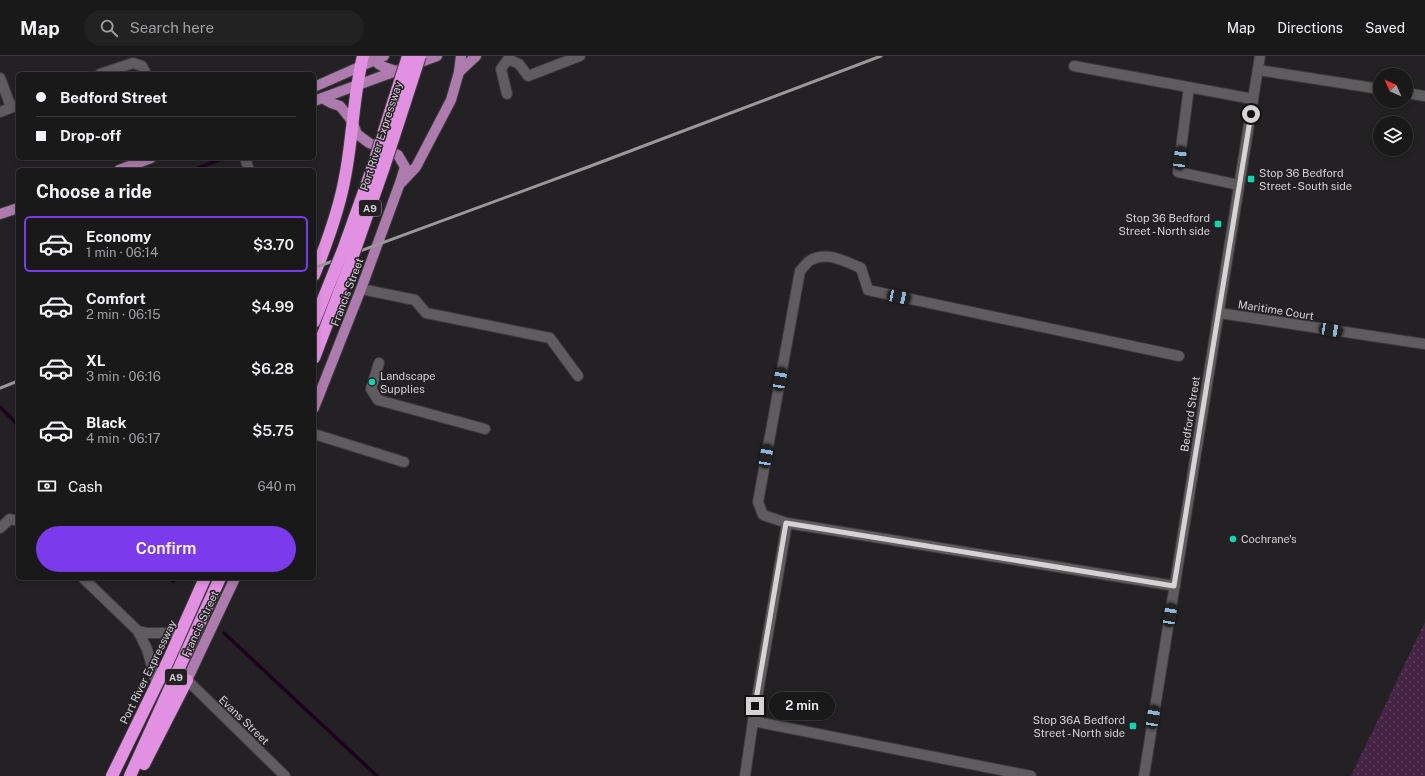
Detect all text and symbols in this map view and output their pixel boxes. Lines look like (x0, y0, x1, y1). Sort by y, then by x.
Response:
search box (84, 10, 364, 46)
text: Map (20, 17, 60, 39)
icon: search (98, 17, 120, 39)
text: Search here (130, 19, 214, 36)
text: Map (1227, 20, 1255, 36)
text: Directions (1277, 20, 1343, 36)
text: Saved (1365, 20, 1405, 36)
north arrow (1373, 68, 1413, 108)
map controls (1373, 68, 1413, 156)
street label: Port River Expressway (358, 80, 404, 192)
text: Bedford Street (60, 89, 167, 106)
route start (1242, 105, 1260, 123)
button: layers (1373, 116, 1413, 156)
text: Drop-off (60, 127, 121, 144)
car (1173, 145, 1187, 171)
place label: Stop 36 Bedford Street - South side (1259, 167, 1352, 192)
marker: Stop 36 Bedford Street - South side (1246, 174, 1256, 184)
text: Choose a ride (36, 181, 152, 202)
road number: A9 (359, 200, 381, 216)
place label: Stop 36 Bedford Street - North side (1118, 212, 1210, 237)
marker: Stop 36 Bedford Street - North side (1213, 219, 1223, 229)
icon: car (38, 226, 74, 262)
text: Economy (86, 228, 151, 245)
text: $3.70 (253, 236, 294, 253)
text: 1 min · 06:14 (86, 245, 158, 260)
street label: Francis Street (328, 256, 366, 328)
icon: car (38, 288, 74, 324)
car (886, 289, 912, 305)
text: Comfort (86, 290, 146, 307)
text: $4.99 (251, 298, 294, 315)
street label: Maritime Court (1237, 298, 1315, 322)
text: 2 min · 06:15 (86, 307, 161, 322)
car (1318, 322, 1344, 338)
icon: car (38, 350, 74, 386)
text: XL (86, 352, 105, 369)
text: $6.28 (251, 360, 294, 377)
car (772, 366, 788, 392)
text: 3 min · 06:16 (86, 369, 161, 384)
place label: Landscape Supplies (380, 370, 436, 395)
street label: Bedford Street (1178, 375, 1202, 453)
marker: Landscape Supplies (367, 377, 377, 387)
icon: car (38, 412, 74, 448)
text: Black (86, 414, 126, 431)
text: $5.75 (252, 422, 294, 439)
text: 4 min · 06:17 (86, 431, 161, 446)
car (758, 443, 774, 469)
icon: cash (36, 475, 58, 497)
text: Cash (68, 478, 103, 495)
text: 640 m (257, 479, 296, 494)
button: Confirm (36, 526, 296, 572)
place label: Cochrane's (1241, 533, 1297, 545)
marker: Cochrane's (1228, 534, 1238, 544)
street label: Francis Street (179, 589, 221, 659)
car (1162, 602, 1178, 628)
street label: Port River Expressway (118, 618, 178, 726)
road number: A9 (165, 669, 187, 685)
callout: 2 min (769, 692, 835, 720)
street label: Evans Street (217, 693, 271, 747)
route end (746, 697, 764, 715)
text: 2 min (785, 698, 819, 713)
car (1145, 704, 1161, 730)
place label: Stop 36A Bedford Street - North side (1033, 714, 1125, 739)
marker: Stop 36A Bedford Street - North side (1128, 721, 1138, 731)

